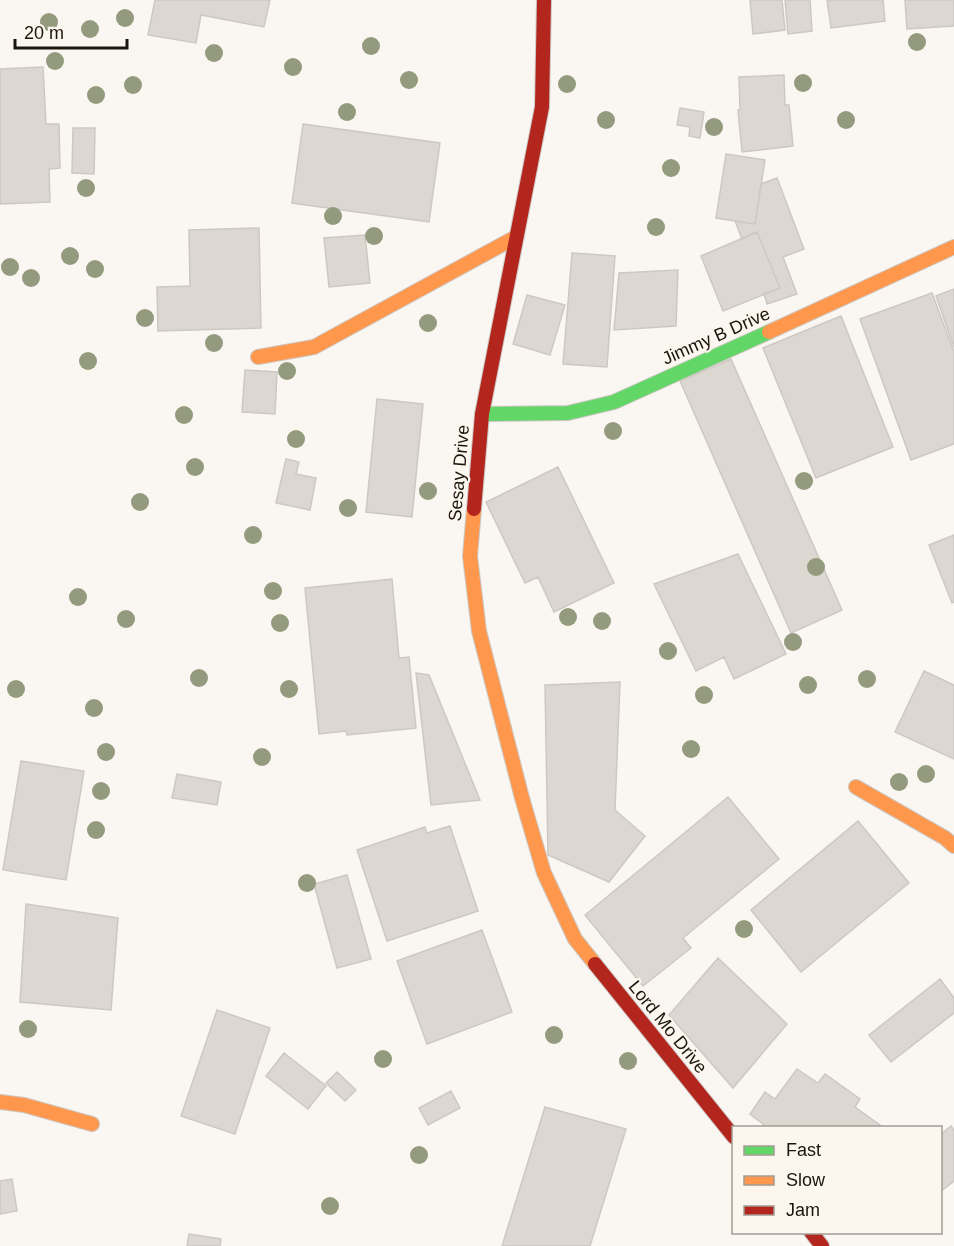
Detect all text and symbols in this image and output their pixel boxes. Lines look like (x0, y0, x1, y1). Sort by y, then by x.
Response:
scale bar (15, 12, 128, 50)
text: 20 m (24, 23, 64, 43)
street label: Jimmy B Drive (659, 303, 773, 369)
street label: Sesay Drive (445, 424, 473, 522)
street label: Lord Mo Drive (625, 977, 711, 1077)
legend (732, 1126, 942, 1234)
text: Fast (786, 1140, 821, 1160)
text: Slow (786, 1170, 826, 1190)
text: Jam (786, 1200, 820, 1220)

